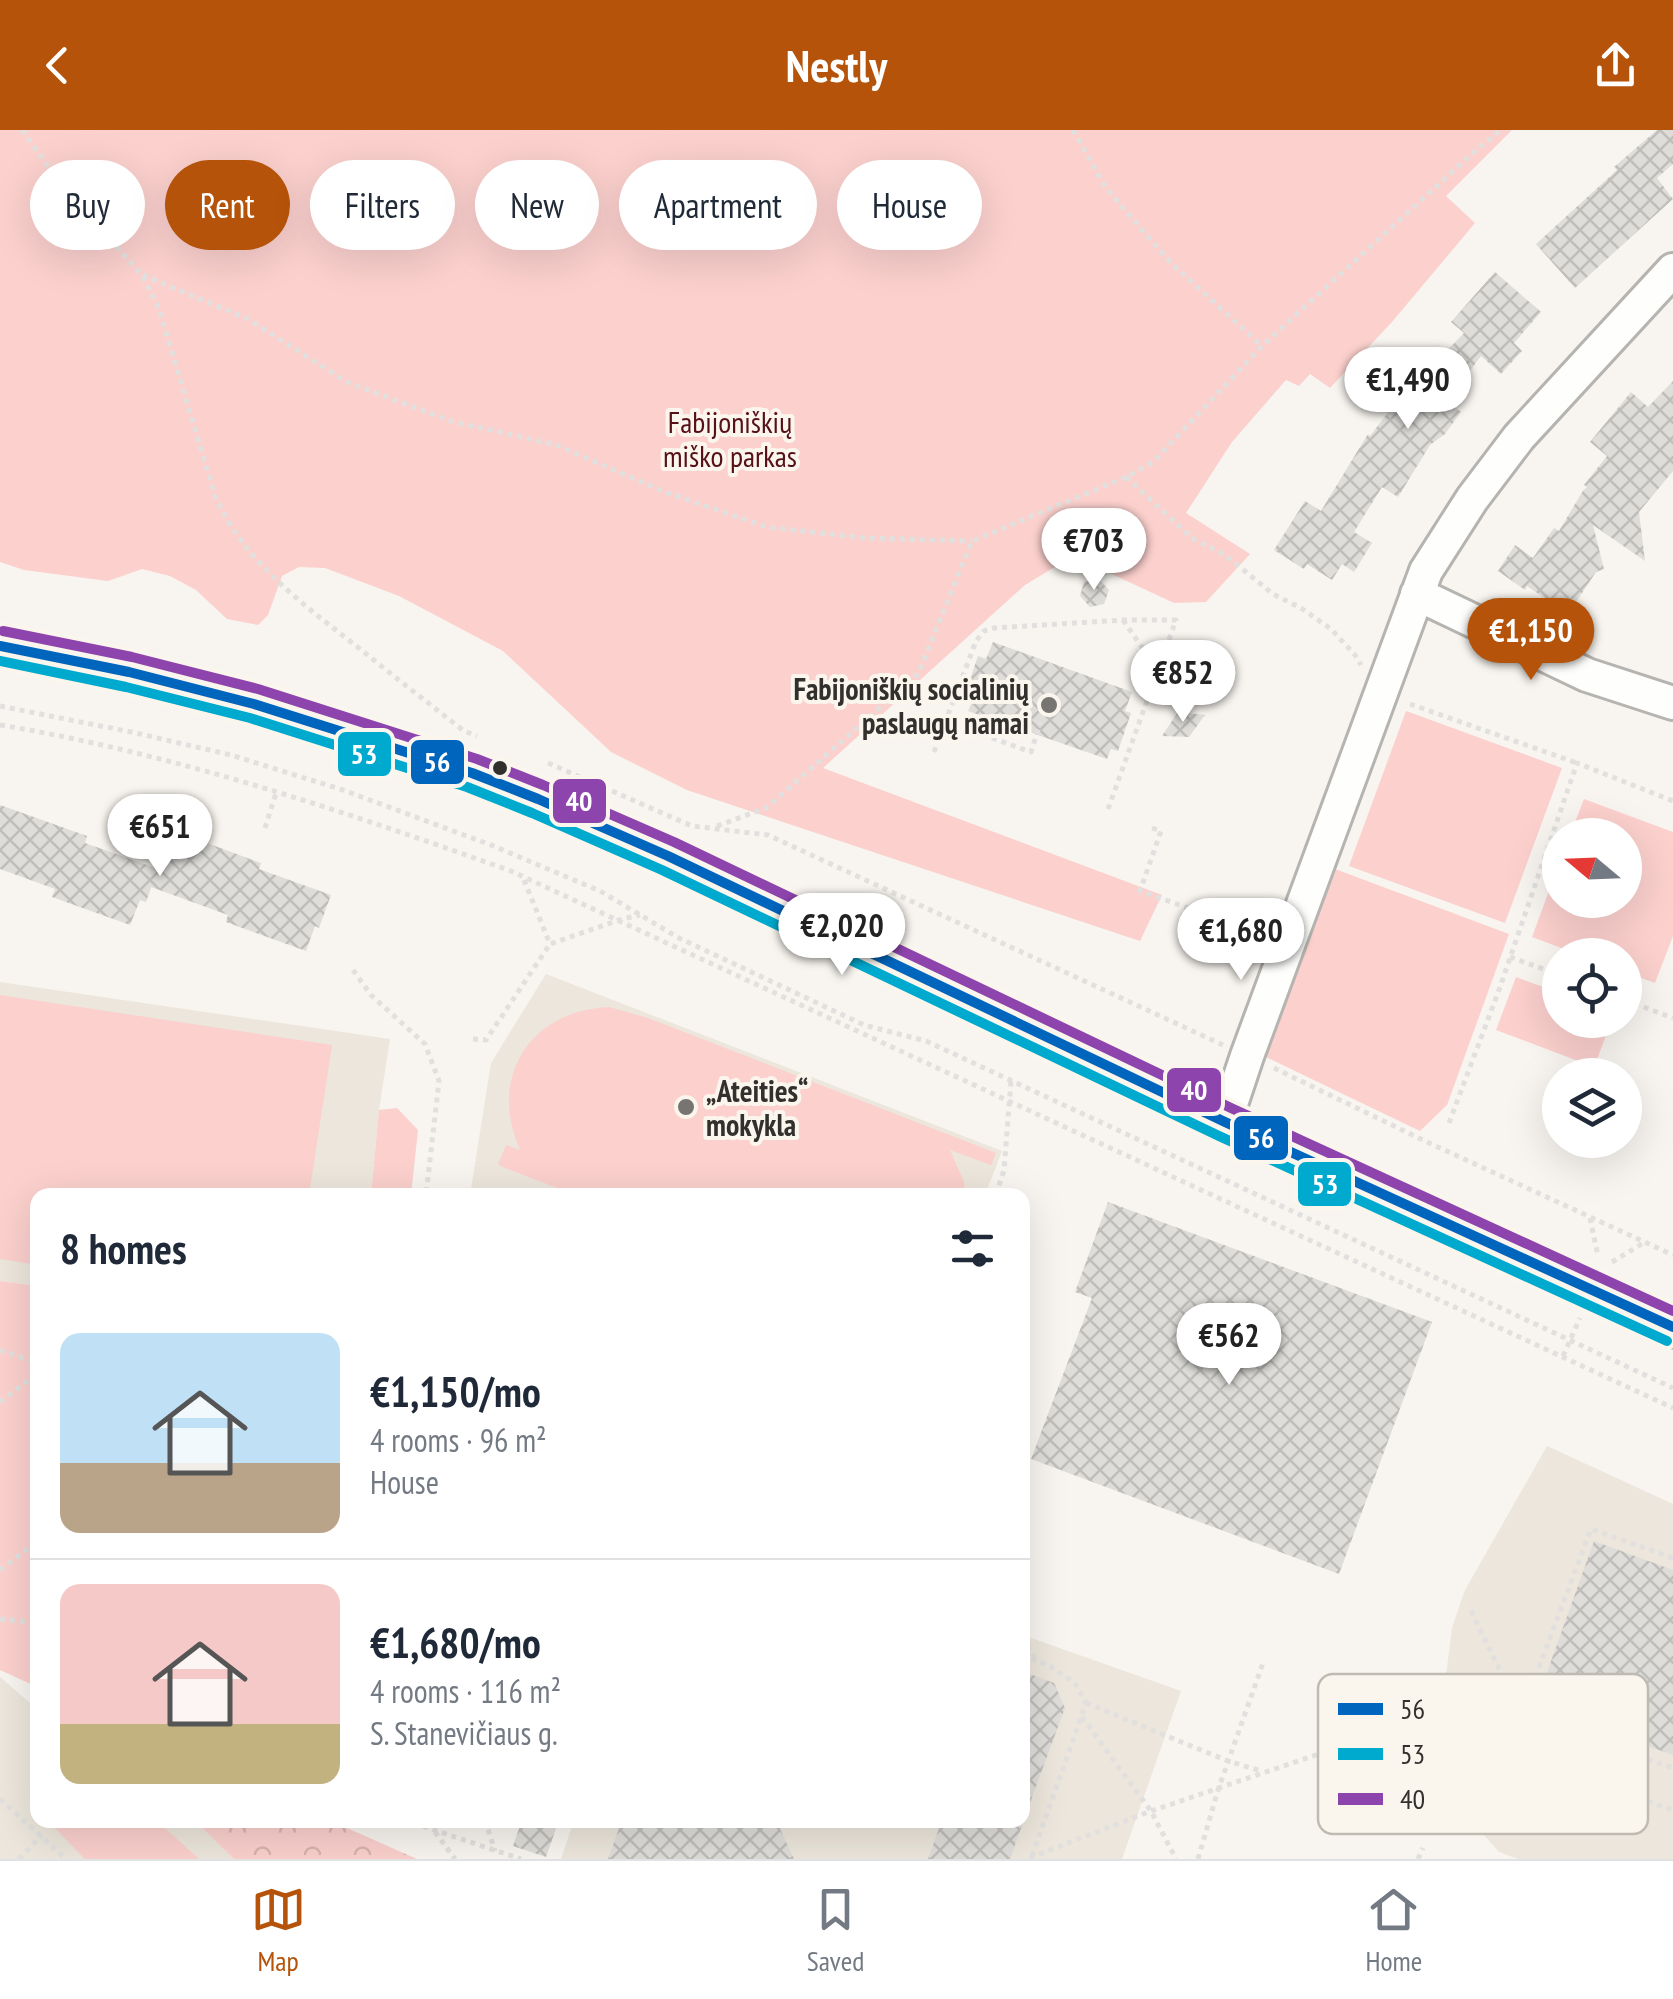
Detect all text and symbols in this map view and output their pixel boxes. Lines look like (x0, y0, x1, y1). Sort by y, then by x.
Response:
text: Nestly (786, 36, 887, 94)
icon: back (30, 38, 85, 93)
icon: share (1588, 38, 1643, 93)
chip: Buy (30, 160, 145, 250)
chip: Rent (165, 160, 290, 250)
chip: Filters (310, 160, 455, 250)
chip: New (475, 160, 599, 250)
chip: Apartment (619, 160, 817, 250)
chip: House (837, 160, 982, 250)
pin: €1,490 (1327, 347, 1489, 432)
text: €1,490 (1366, 358, 1450, 400)
park label: Fabijoniškių miško parkas (663, 402, 797, 475)
pin: €703 (1035, 508, 1153, 593)
text: €703 (1063, 519, 1125, 561)
pin: €1,150 (1450, 598, 1612, 683)
text: €1,150 (1489, 609, 1573, 651)
pin: €852 (1124, 640, 1242, 725)
text: €852 (1152, 651, 1214, 693)
place label: Fabijoniškių socialinių paslaugų namai (793, 669, 1030, 742)
marker: Fabijoniškių socialinių paslaugų namai (1038, 694, 1060, 716)
line badge: 53 (336, 730, 393, 778)
text: 53 (351, 735, 377, 772)
line badge: 56 (409, 738, 466, 786)
text: 56 (424, 743, 450, 780)
unlabelled marker (490, 758, 510, 778)
line badge: 40 (551, 777, 608, 825)
text: 40 (566, 782, 592, 819)
pin: €651 (101, 794, 219, 879)
text: €651 (129, 805, 191, 847)
north arrow (1542, 818, 1642, 918)
map controls (1542, 818, 1642, 1158)
pin: €2,020 (761, 893, 923, 978)
pin: €1,680 (1160, 898, 1322, 983)
text: €2,020 (800, 904, 884, 946)
text: €1,680 (1199, 909, 1283, 951)
button: locate (1542, 938, 1642, 1038)
button: layers (1542, 1058, 1642, 1158)
line badge: 40 (1165, 1066, 1223, 1114)
place label: „Ateities“ mokykla (706, 1071, 808, 1144)
text: 40 (1181, 1071, 1207, 1108)
marker: „Ateities“ mokykla (675, 1096, 697, 1118)
line badge: 56 (1232, 1114, 1290, 1162)
text: 56 (1248, 1119, 1274, 1156)
line badge: 53 (1296, 1160, 1353, 1208)
text: 53 (1312, 1165, 1338, 1202)
text: 8 homes (60, 1221, 187, 1276)
icon: filters (945, 1221, 1000, 1276)
pin: €562 (1170, 1303, 1288, 1388)
text: €562 (1198, 1314, 1260, 1356)
text: €1,150/mo (370, 1364, 541, 1419)
icon: home (140, 1373, 260, 1493)
text: 4 rooms · 96 m² (370, 1419, 547, 1461)
text: House (370, 1461, 439, 1503)
text: €1,680/mo (370, 1615, 541, 1670)
icon: home (140, 1624, 260, 1744)
text: 4 rooms · 116 m² (370, 1670, 561, 1712)
legend (1318, 1674, 1648, 1834)
text: 56 (1400, 1690, 1425, 1727)
text: S. Stanevičiaus g. (370, 1712, 558, 1754)
text: 53 (1400, 1735, 1425, 1772)
text: 40 (1400, 1780, 1425, 1817)
tab: Map (251, 1882, 306, 1979)
tab: Saved (807, 1882, 864, 1979)
tab: Home (1366, 1882, 1422, 1979)

